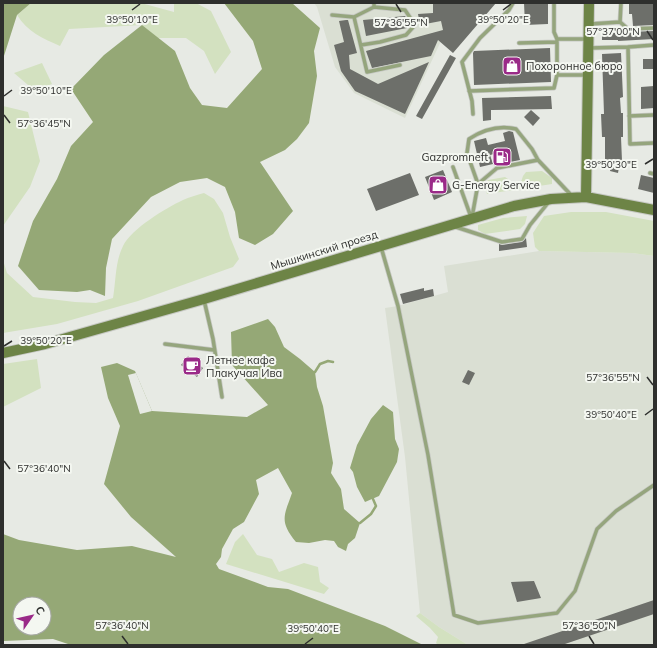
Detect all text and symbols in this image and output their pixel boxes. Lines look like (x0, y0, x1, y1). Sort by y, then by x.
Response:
text: 39°50'10"E (106, 13, 158, 26)
text: 39°50'20"E (477, 13, 529, 26)
text: 57°36'55"N (374, 16, 428, 29)
text: 57°37'00"N (586, 25, 640, 38)
shop icon: Похоронное бюро (501, 55, 523, 77)
place label: Похоронное бюро (526, 59, 623, 73)
text: 39°50'10"E (20, 84, 72, 97)
text: 57°36'45"N (17, 117, 71, 130)
fuel station icon: Gazpromneft (491, 146, 513, 168)
place label: Gazpromneft (421, 150, 488, 164)
text: 39°50'30"E (585, 158, 637, 171)
shop icon: G-Energy Service (427, 174, 449, 196)
place label: G-Energy Service (452, 178, 540, 192)
street label: Мышкинский проезд (269, 227, 380, 273)
text: 39°50'20"E (20, 334, 72, 347)
place label: Летнее кафе Плакучая Ива (206, 353, 282, 380)
cafe icon: Летнее кафе Плакучая Ива (181, 355, 203, 377)
text: 57°36'55"N (586, 371, 640, 384)
text: 39°50'40"E (585, 408, 637, 421)
text: 57°36'40"N (17, 462, 71, 475)
north arrow (12, 596, 52, 636)
text: С (32, 603, 48, 618)
text: 57°36'40"N (95, 619, 149, 632)
text: 57°36'50"N (562, 619, 616, 632)
text: 39°50'40"E (287, 622, 339, 635)

